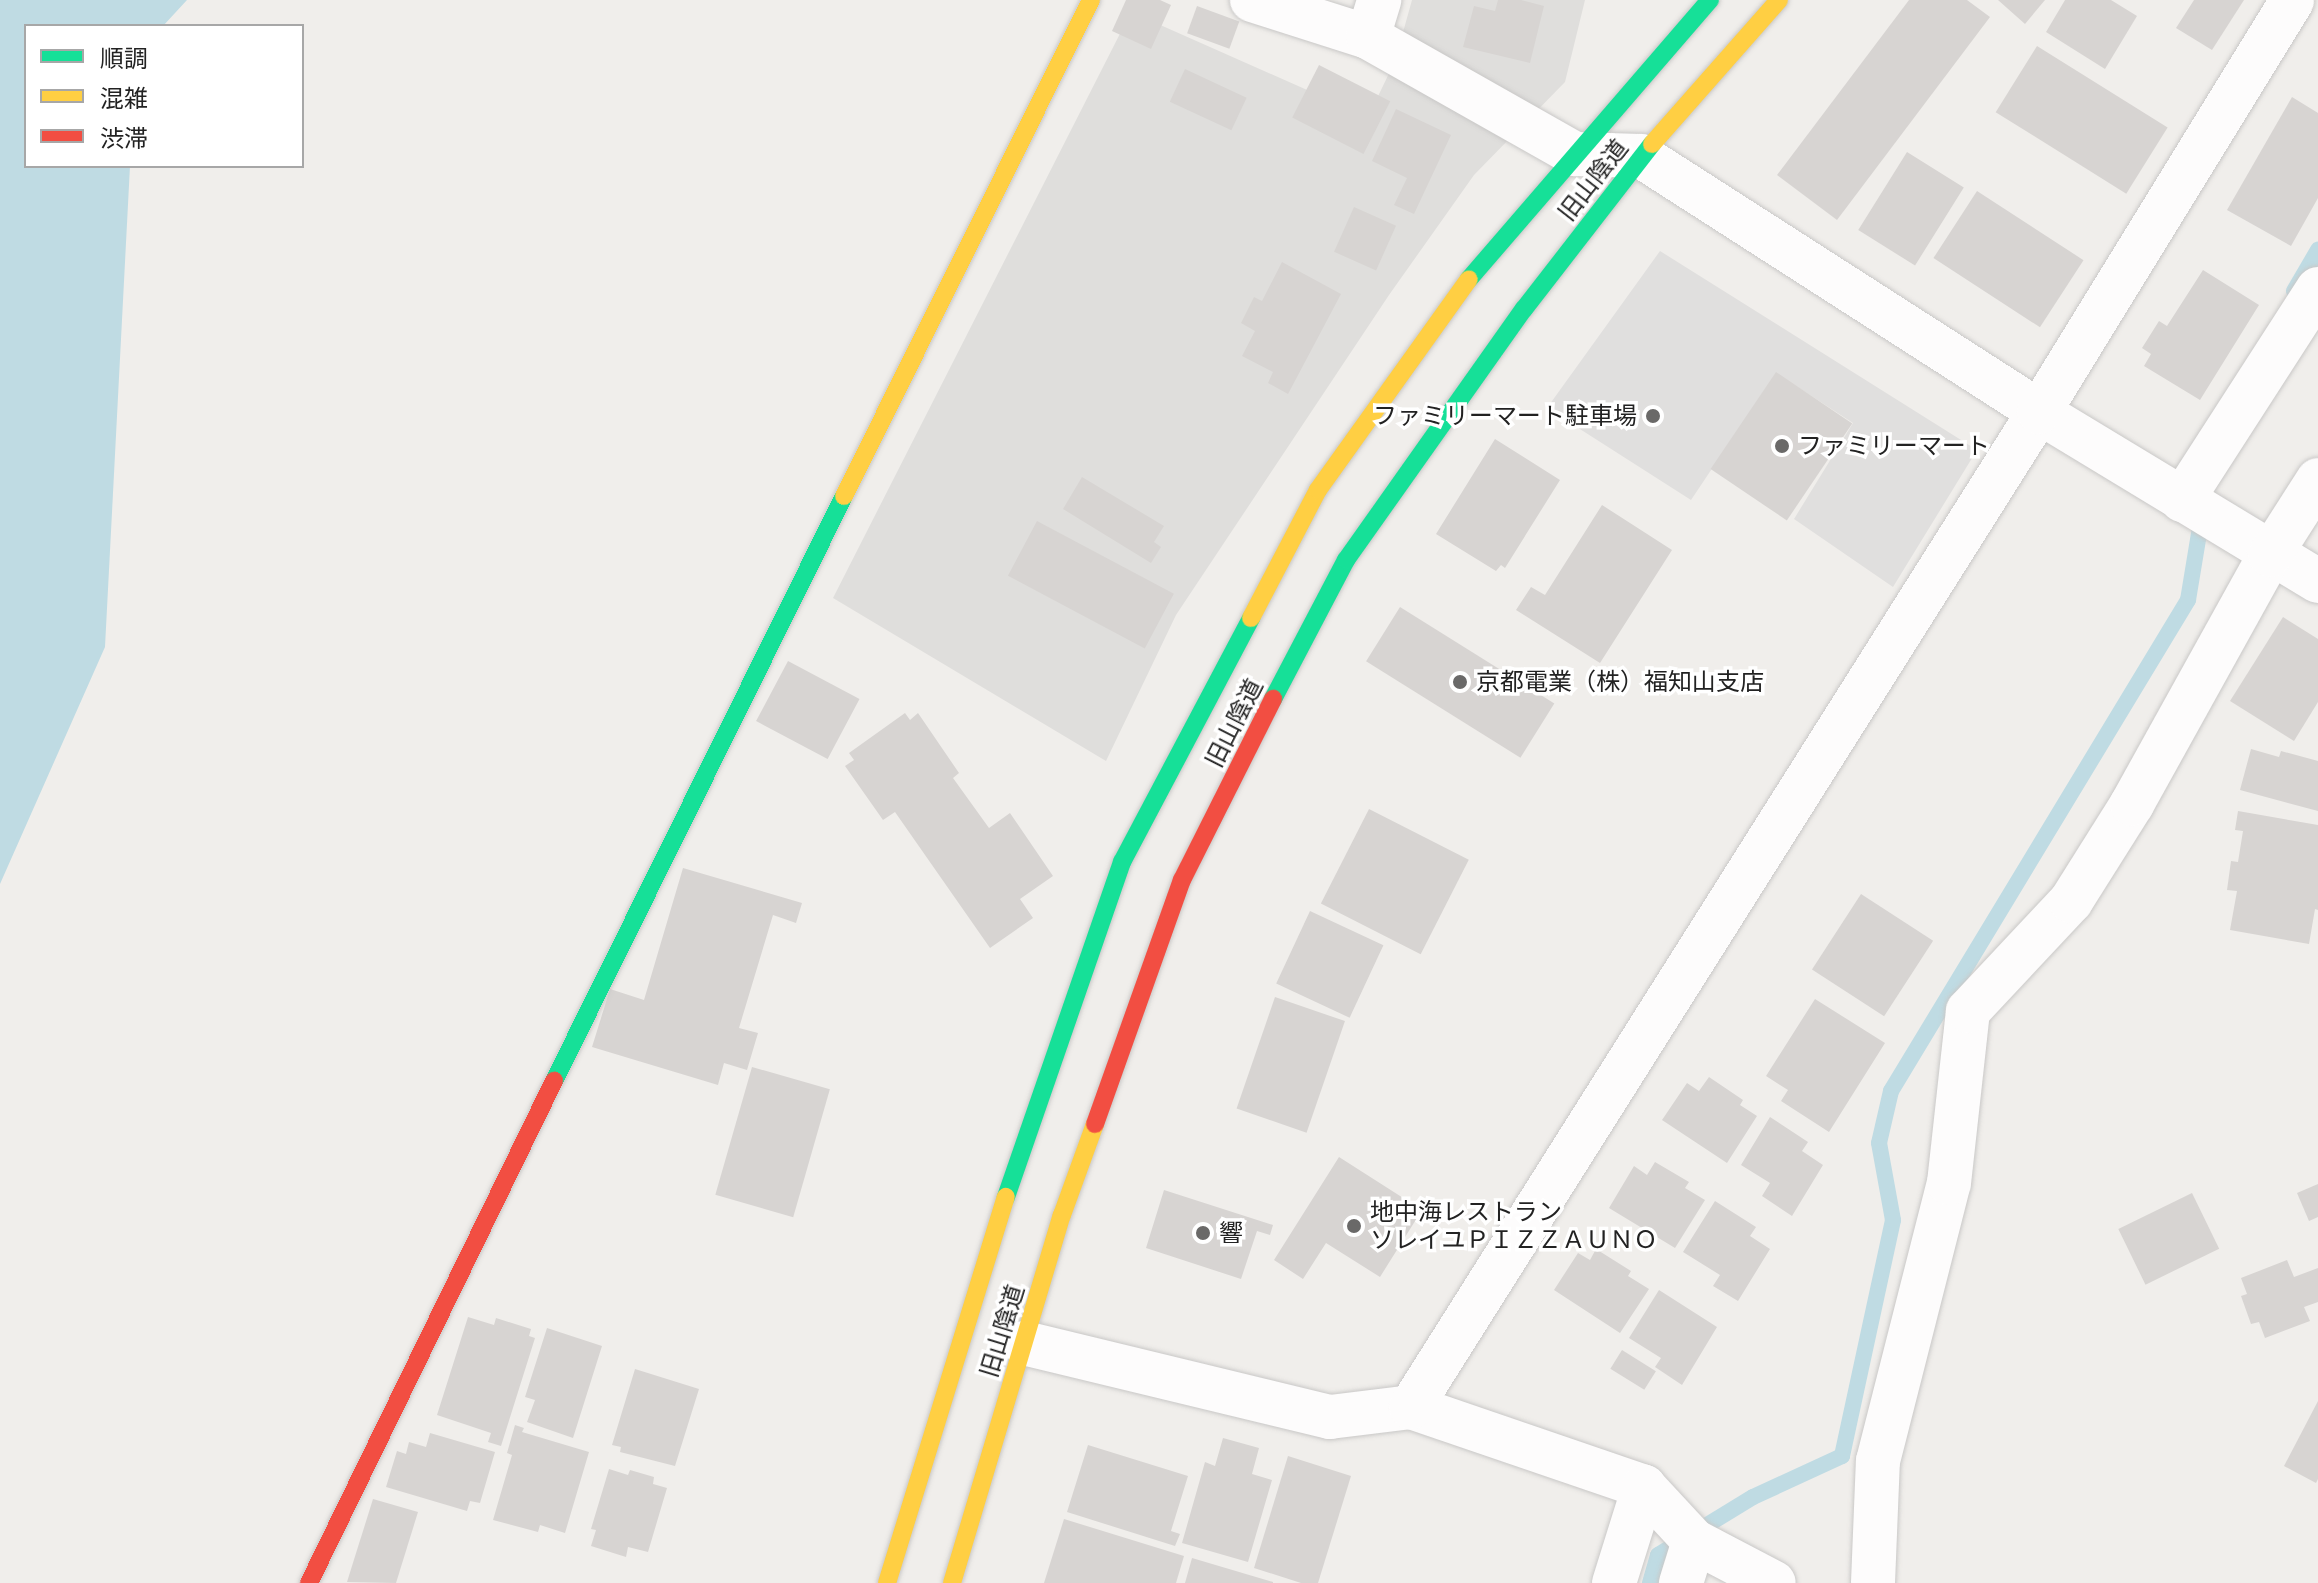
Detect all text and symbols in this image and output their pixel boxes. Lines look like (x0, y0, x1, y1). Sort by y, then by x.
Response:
legend (24, 24, 304, 168)
text: 順調 (100, 44, 148, 73)
text: 混雑 (100, 84, 148, 113)
text: 渋滞 (100, 124, 148, 153)
street label: 旧山陰道 (1552, 133, 1634, 227)
place label: ファミリーマート駐車場 (1373, 402, 1637, 430)
marker: ファミリーマート駐車場 (1644, 407, 1662, 425)
place label: ファミリーマート (1798, 432, 1990, 460)
marker: ファミリーマート (1773, 437, 1791, 455)
place label: 京都電業（株）福知山支店 (1476, 668, 1764, 696)
marker: 京都電業（株）福知山支店 (1451, 673, 1469, 691)
street label: 旧山陰道 (1199, 674, 1269, 772)
place label: 地中海レストラン ソレイユＰＩＺＺＡＵＮＯ (1370, 1198, 1658, 1254)
marker: 地中海レストラン ソレイユＰＩＺＺＡＵＮＯ (1345, 1217, 1363, 1235)
place label: 響 (1219, 1219, 1243, 1247)
marker: 響 (1194, 1224, 1212, 1242)
street label: 旧山陰道 (974, 1281, 1030, 1381)

